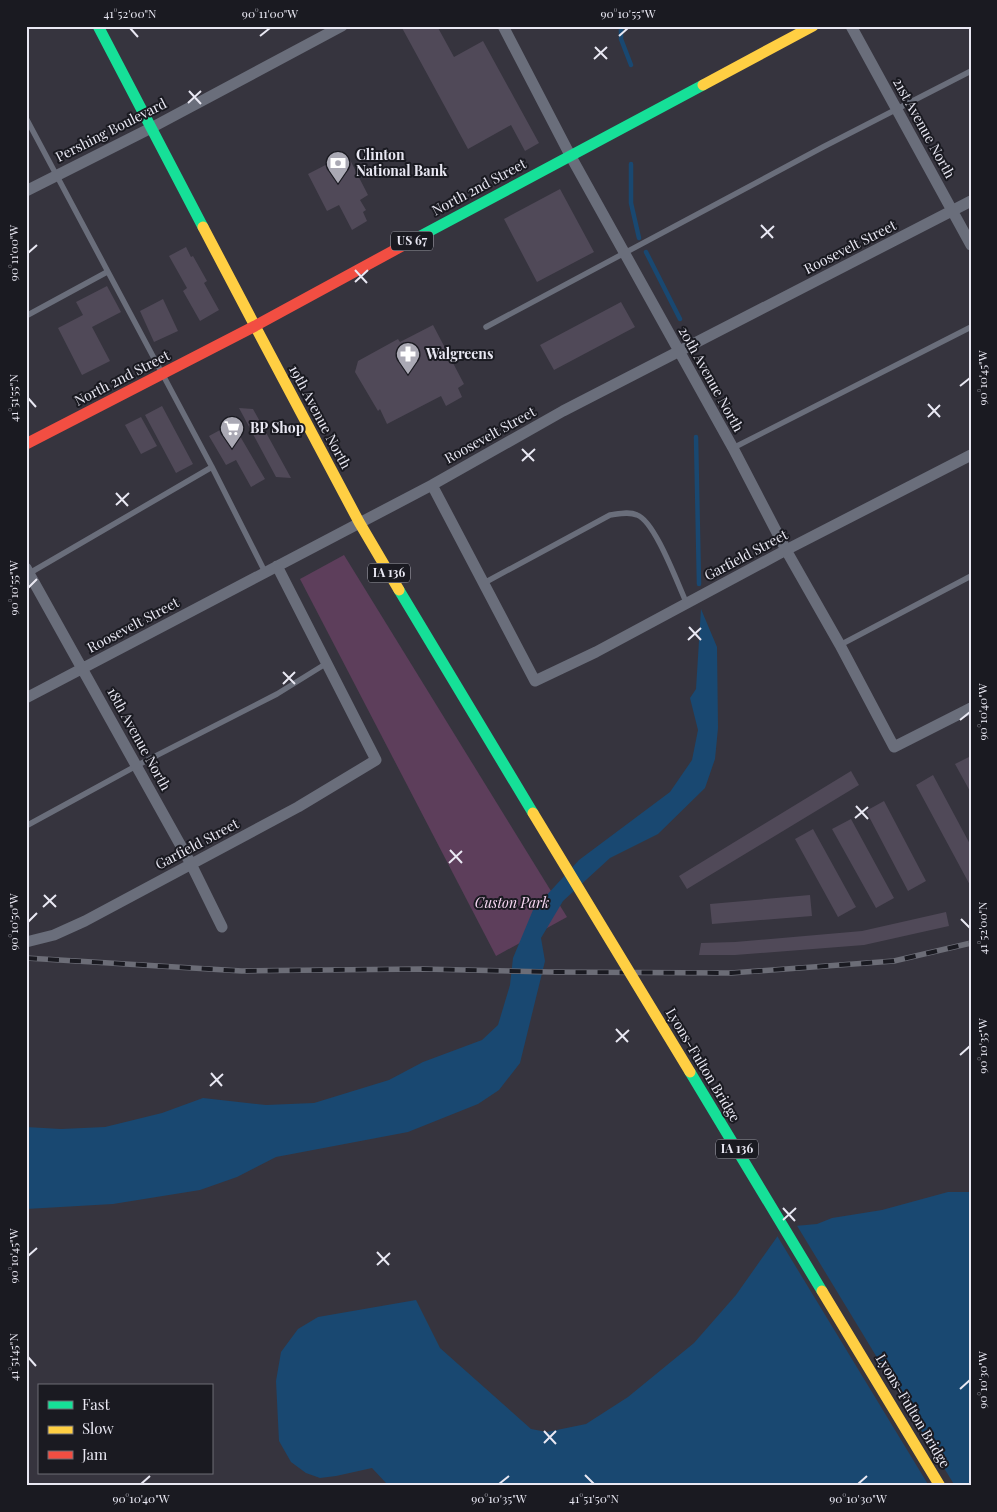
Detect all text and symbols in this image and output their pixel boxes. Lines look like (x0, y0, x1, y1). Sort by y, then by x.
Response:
text: 41°52'00"N (103, 5, 157, 21)
text: 90°11'00"W (242, 5, 298, 21)
text: 90°10'55"W (600, 5, 656, 21)
street label: 21st Avenue North (889, 74, 960, 182)
street label: Pershing Boulevard (52, 93, 170, 166)
place label: Clinton National Bank (356, 145, 448, 180)
bank icon: Clinton National Bank (325, 150, 351, 184)
street label: North 2nd Street (428, 153, 530, 219)
street label: Roosevelt Street (800, 215, 900, 278)
text: 90°11'00"W (5, 225, 21, 281)
road number: US 67 (391, 232, 433, 250)
street label: 20th Avenue North (675, 323, 749, 436)
pharmacy icon: Walgreens (395, 341, 421, 375)
place label: Walgreens (425, 344, 493, 363)
street label: North 2nd Street (71, 345, 174, 410)
text: 90°10'45"W (974, 350, 990, 406)
street label: 19th Avenue North (285, 362, 356, 473)
text: 41°51'55"N (5, 374, 21, 422)
street label: Roosevelt Street (441, 401, 540, 467)
supermarket icon: BP Shop (219, 415, 245, 449)
place label: BP Shop (250, 418, 304, 437)
street label: Garfield Street (701, 524, 792, 584)
text: 90°10'55"W (5, 560, 21, 616)
road number: IA 136 (368, 564, 410, 582)
street label: Roosevelt Street (84, 592, 183, 657)
text: 90°10'40"W (974, 683, 990, 741)
street label: 18th Avenue North (103, 684, 176, 794)
street label: Garfield Street (152, 813, 243, 873)
text: 90°10'50"W (5, 893, 21, 951)
park label: Custon Park (475, 893, 549, 912)
text: 41°52'00"N (974, 901, 990, 955)
street label: Lyons-Fulton Bridge (662, 1004, 745, 1125)
text: 90°10'35"W (974, 1018, 990, 1074)
road number: IA 136 (716, 1140, 758, 1158)
text: 90°10'45"W (5, 1228, 21, 1284)
text: 41°51'45"N (5, 1333, 21, 1381)
street label: Lyons-Fulton Bridge (872, 1350, 955, 1471)
text: 90°10'30"W (974, 1351, 990, 1409)
legend (38, 1384, 212, 1474)
text: Fast (82, 1394, 111, 1414)
text: Slow (82, 1418, 114, 1438)
text: Jam (81, 1444, 108, 1464)
text: 90°10'40"W (112, 1490, 170, 1506)
text: 90°10'35"W (471, 1490, 527, 1506)
text: 41°51'50"N (569, 1490, 619, 1506)
text: 90°10'30"W (829, 1490, 887, 1506)

